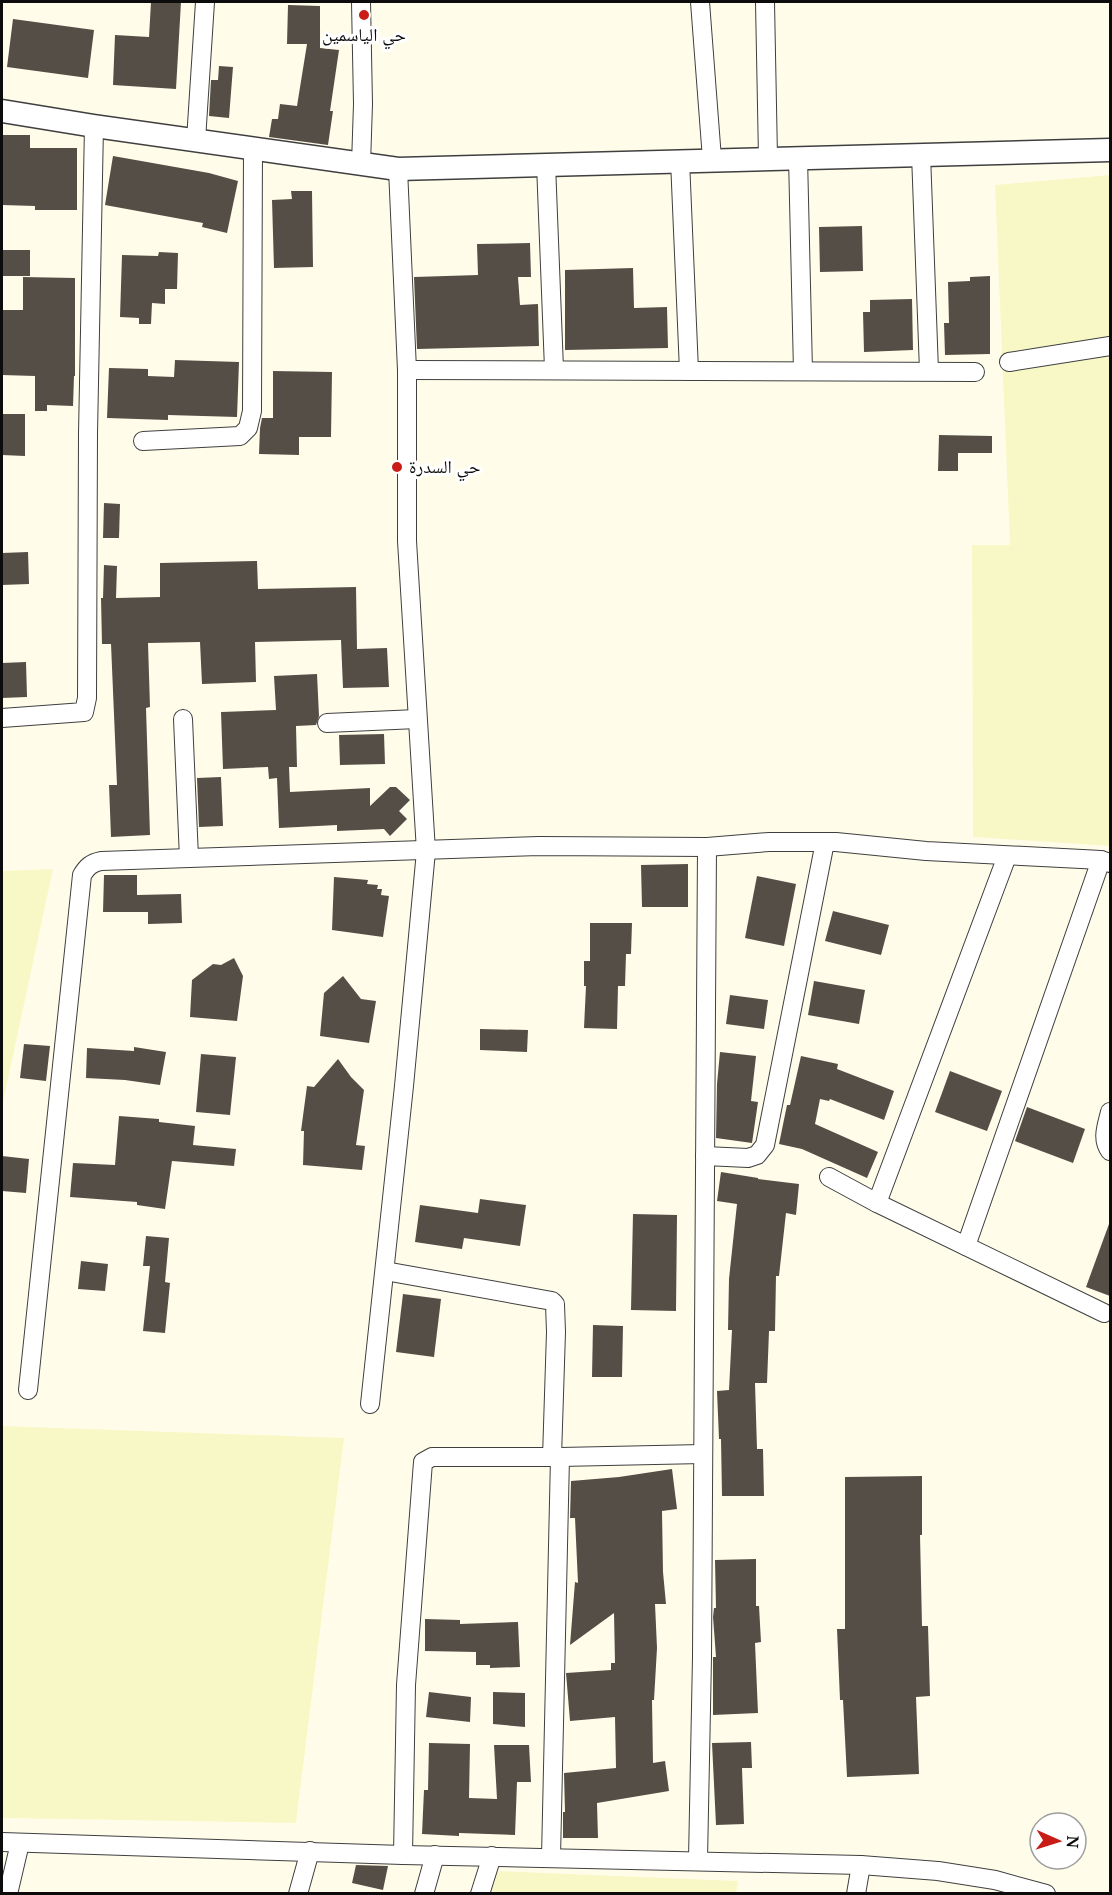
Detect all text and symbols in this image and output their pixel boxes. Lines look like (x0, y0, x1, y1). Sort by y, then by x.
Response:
marker: حي الياسمين (357, 8, 371, 22)
place label: حي الياسمين (322, 22, 406, 50)
place label: حي السدرة (409, 454, 480, 482)
marker: حي السدرة (390, 460, 404, 474)
north arrow (1028, 1811, 1088, 1871)
text: N (1062, 1835, 1084, 1849)

